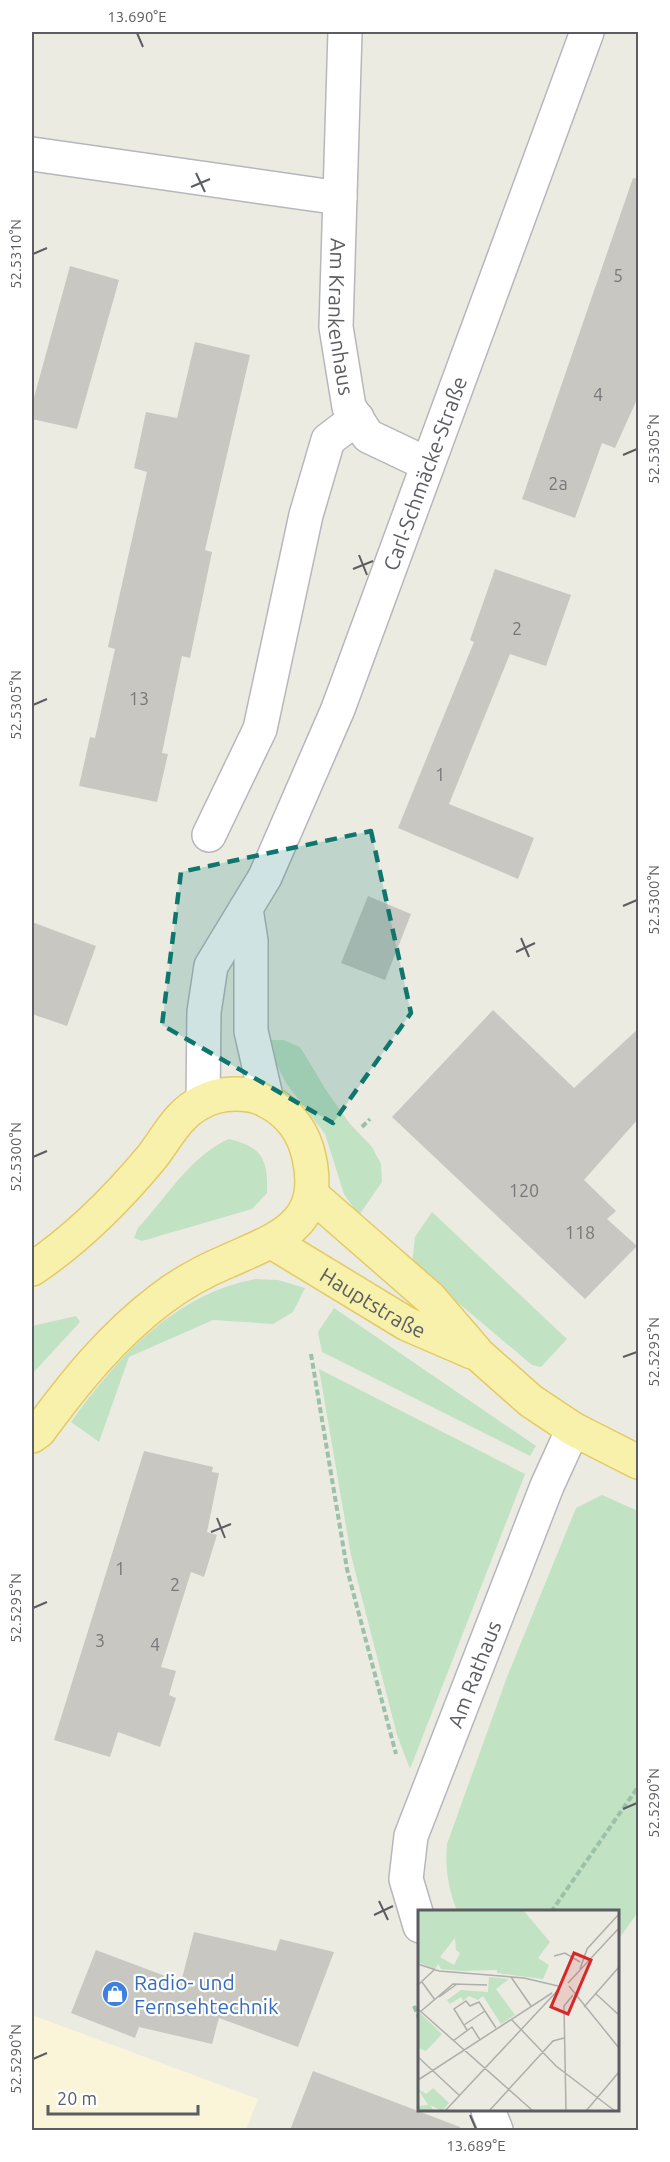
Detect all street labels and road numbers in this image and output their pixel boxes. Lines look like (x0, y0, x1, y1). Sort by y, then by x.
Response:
street label: Am Krankenhaus (324, 238, 359, 397)
street label: Carl-Schmäcke-Straße (378, 373, 471, 574)
street label: Hauptstraße (316, 1262, 429, 1343)
street label: Am Rathaus (442, 1617, 505, 1731)

